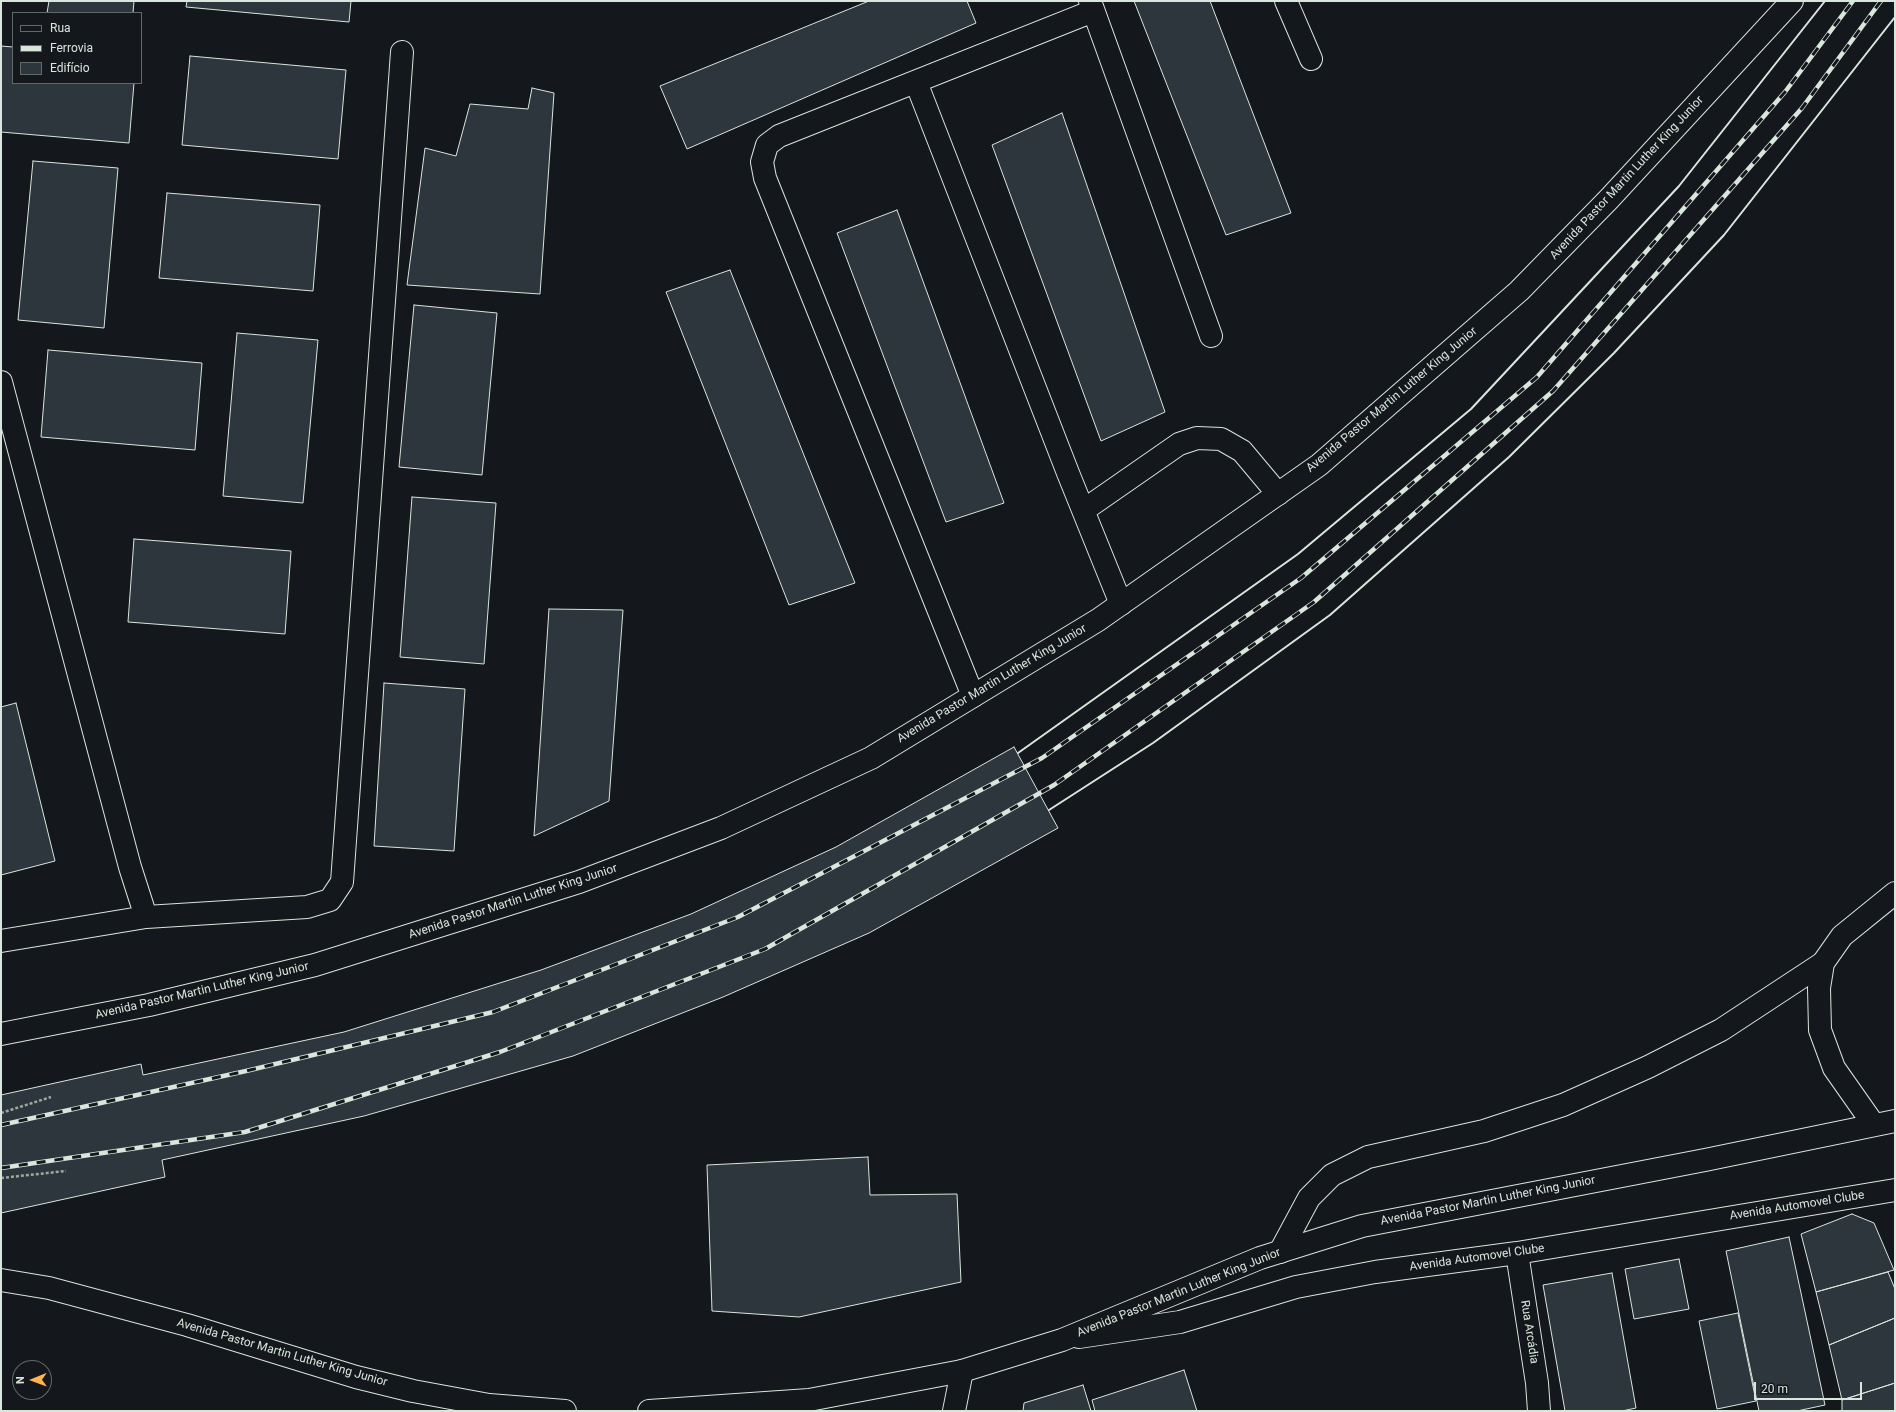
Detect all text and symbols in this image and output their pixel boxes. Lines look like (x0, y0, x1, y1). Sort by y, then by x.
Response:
legend (12, 12, 142, 84)
text: Rua (50, 21, 71, 35)
text: Ferrovia (50, 41, 93, 55)
text: Edifício (50, 61, 90, 75)
street label: Avenida Pastor Martin Luther King Junior (1547, 93, 1707, 263)
street label: Avenida Pastor Martin Luther King Junior (1304, 324, 1480, 476)
street label: Avenida Pastor Martin Luther King Junior (895, 622, 1089, 746)
street label: Avenida Pastor Martin Luther King Junior (407, 861, 619, 943)
street label: Avenida Pastor Martin Luther King Junior (94, 959, 310, 1023)
street label: Avenida Pastor Martin Luther King Junior (1379, 1173, 1597, 1229)
street label: Avenida Automovel Clube (1729, 1188, 1865, 1224)
street label: Avenida Automovel Clube (1409, 1241, 1545, 1275)
street label: Avenida Pastor Martin Luther King Junior (1075, 1245, 1283, 1341)
street label: Rua Arcádia (1517, 1299, 1541, 1365)
street label: Avenida Pastor Martin Luther King Junior (175, 1316, 389, 1390)
north arrow (12, 1360, 52, 1400)
scale bar (1756, 1374, 1864, 1400)
text: N (14, 1376, 27, 1384)
text: 20 m (1761, 1382, 1788, 1396)

